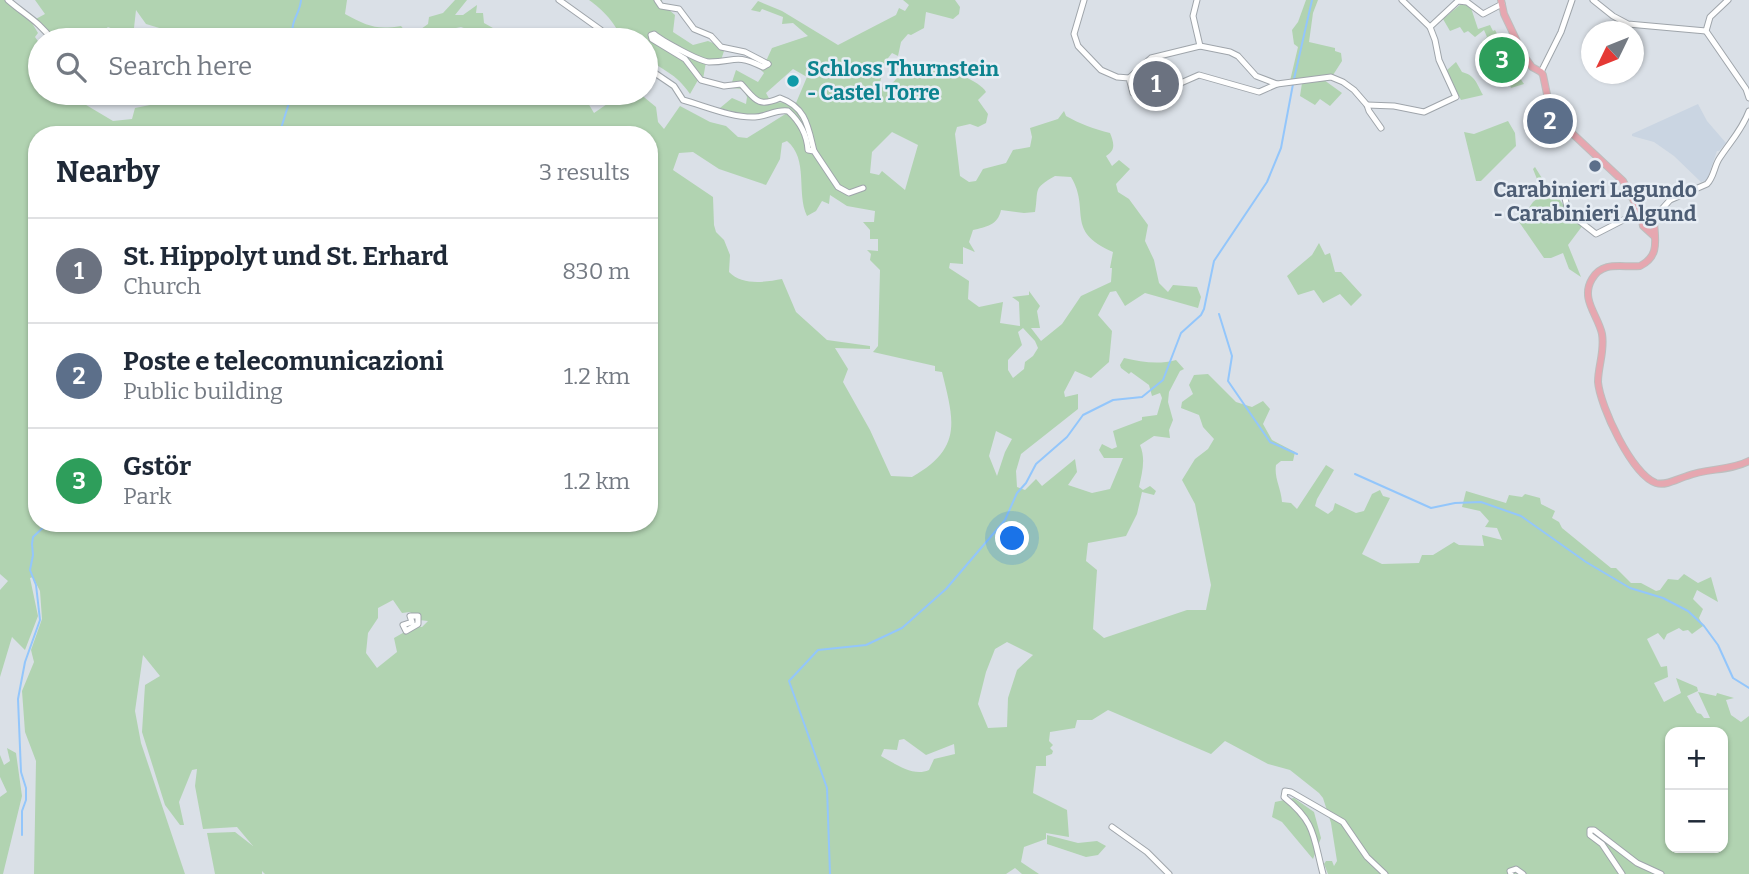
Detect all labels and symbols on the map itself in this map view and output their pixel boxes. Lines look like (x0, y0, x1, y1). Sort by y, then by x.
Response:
north arrow (1581, 21, 1644, 84)
pin: 3 (1479, 34, 1525, 86)
place label: Schloss Thurnstein - Castel Torre (807, 56, 1000, 106)
pin: 1 (1133, 58, 1179, 110)
marker: Schloss Thurnstein - Castel Torre (785, 73, 801, 89)
pin: 2 (1527, 95, 1573, 147)
marker: Carabinieri Lagundo - Carabinieri Algund (1587, 158, 1603, 174)
place label: Carabinieri Lagundo - Carabinieri Algund (1493, 177, 1697, 227)
your location (995, 521, 1029, 555)

